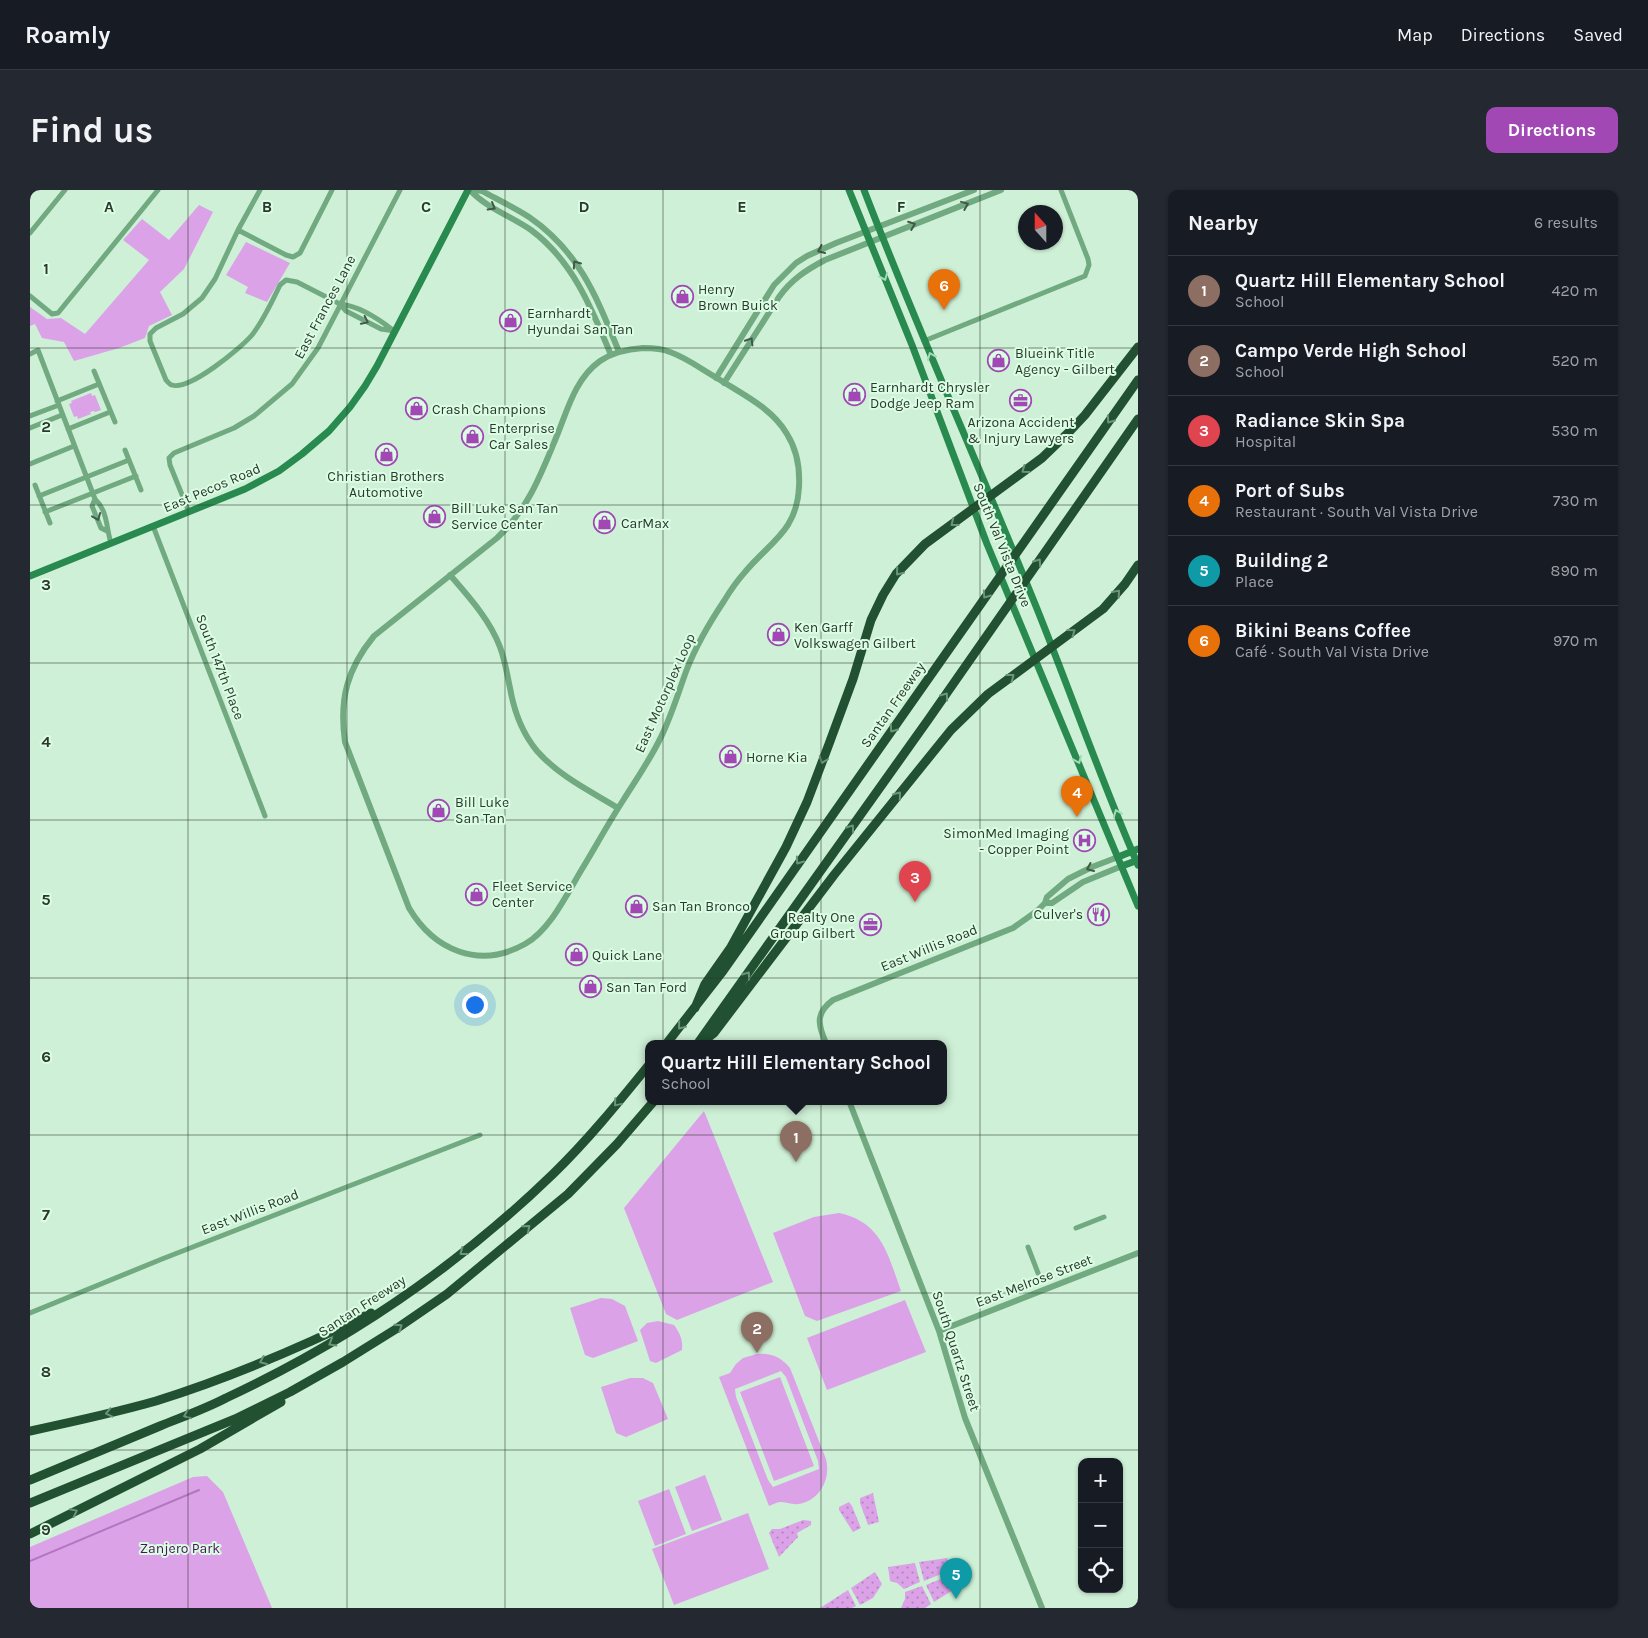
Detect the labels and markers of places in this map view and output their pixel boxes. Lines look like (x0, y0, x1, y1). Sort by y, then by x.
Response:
pin: 6 (928, 269, 960, 310)
place label: Henry Brown Buick (698, 281, 778, 314)
shop icon: Henry Brown Buick (670, 285, 694, 309)
place label: Earnhardt Hyundai San Tan (527, 305, 633, 338)
shop icon: Earnhardt Hyundai San Tan (499, 309, 523, 333)
place label: Blueink Title Agency - Gilbert (1015, 345, 1115, 378)
shop icon: Blueink Title Agency - Gilbert (987, 349, 1011, 373)
place label: Earnhardt Chrysler Dodge Jeep Ram (870, 379, 990, 412)
shop icon: Earnhardt Chrysler Dodge Jeep Ram (842, 383, 866, 407)
office icon: Arizona Accident & Injury Lawyers (1009, 388, 1033, 412)
shop icon: Crash Champions (404, 397, 428, 421)
place label: Crash Champions (432, 401, 546, 418)
place label: Arizona Accident & Injury Lawyers (968, 414, 1074, 447)
place label: Enterprise Car Sales (489, 420, 555, 453)
shop icon: Enterprise Car Sales (461, 424, 485, 448)
shop icon: Christian Brothers Automotive (374, 442, 398, 466)
place label: Christian Brothers Automotive (327, 468, 445, 501)
place label: Bill Luke San Tan Service Center (451, 500, 558, 533)
shop icon: Bill Luke San Tan Service Center (423, 504, 447, 528)
shop icon: CarMax (593, 511, 617, 535)
place label: CarMax (621, 515, 669, 532)
place label: Ken Garff Volkswagen Gilbert (794, 619, 916, 652)
shop icon: Ken Garff Volkswagen Gilbert (766, 623, 790, 647)
shop icon: Horne Kia (718, 745, 742, 769)
place label: Horne Kia (746, 749, 807, 766)
pin: 4 (1061, 776, 1093, 817)
place label: Bill Luke San Tan (455, 794, 509, 827)
shop icon: Bill Luke San Tan (427, 798, 451, 822)
place label: SimonMed Imaging - Copper Point (943, 825, 1069, 858)
hospital icon: SimonMed Imaging - Copper Point (1073, 829, 1097, 853)
pin: 3 (899, 861, 931, 902)
place label: Fleet Service Center (492, 878, 573, 911)
shop icon: Fleet Service Center (464, 882, 488, 906)
shop icon: San Tan Bronco (624, 894, 648, 918)
place label: San Tan Bronco (652, 898, 750, 915)
restaurant icon: Culver's (1087, 902, 1111, 926)
place label: Culver's (1033, 906, 1083, 923)
place label: Realty One Group Gilbert (770, 909, 855, 942)
office icon: Realty One Group Gilbert (859, 913, 883, 937)
shop icon: Quick Lane (564, 943, 588, 967)
place label: Quick Lane (592, 947, 662, 964)
shop icon: San Tan Ford (578, 975, 602, 999)
place label: San Tan Ford (606, 979, 687, 996)
pin: 1 (780, 1121, 812, 1162)
pin: 2 (741, 1312, 773, 1353)
pin: 5 (940, 1558, 972, 1599)

